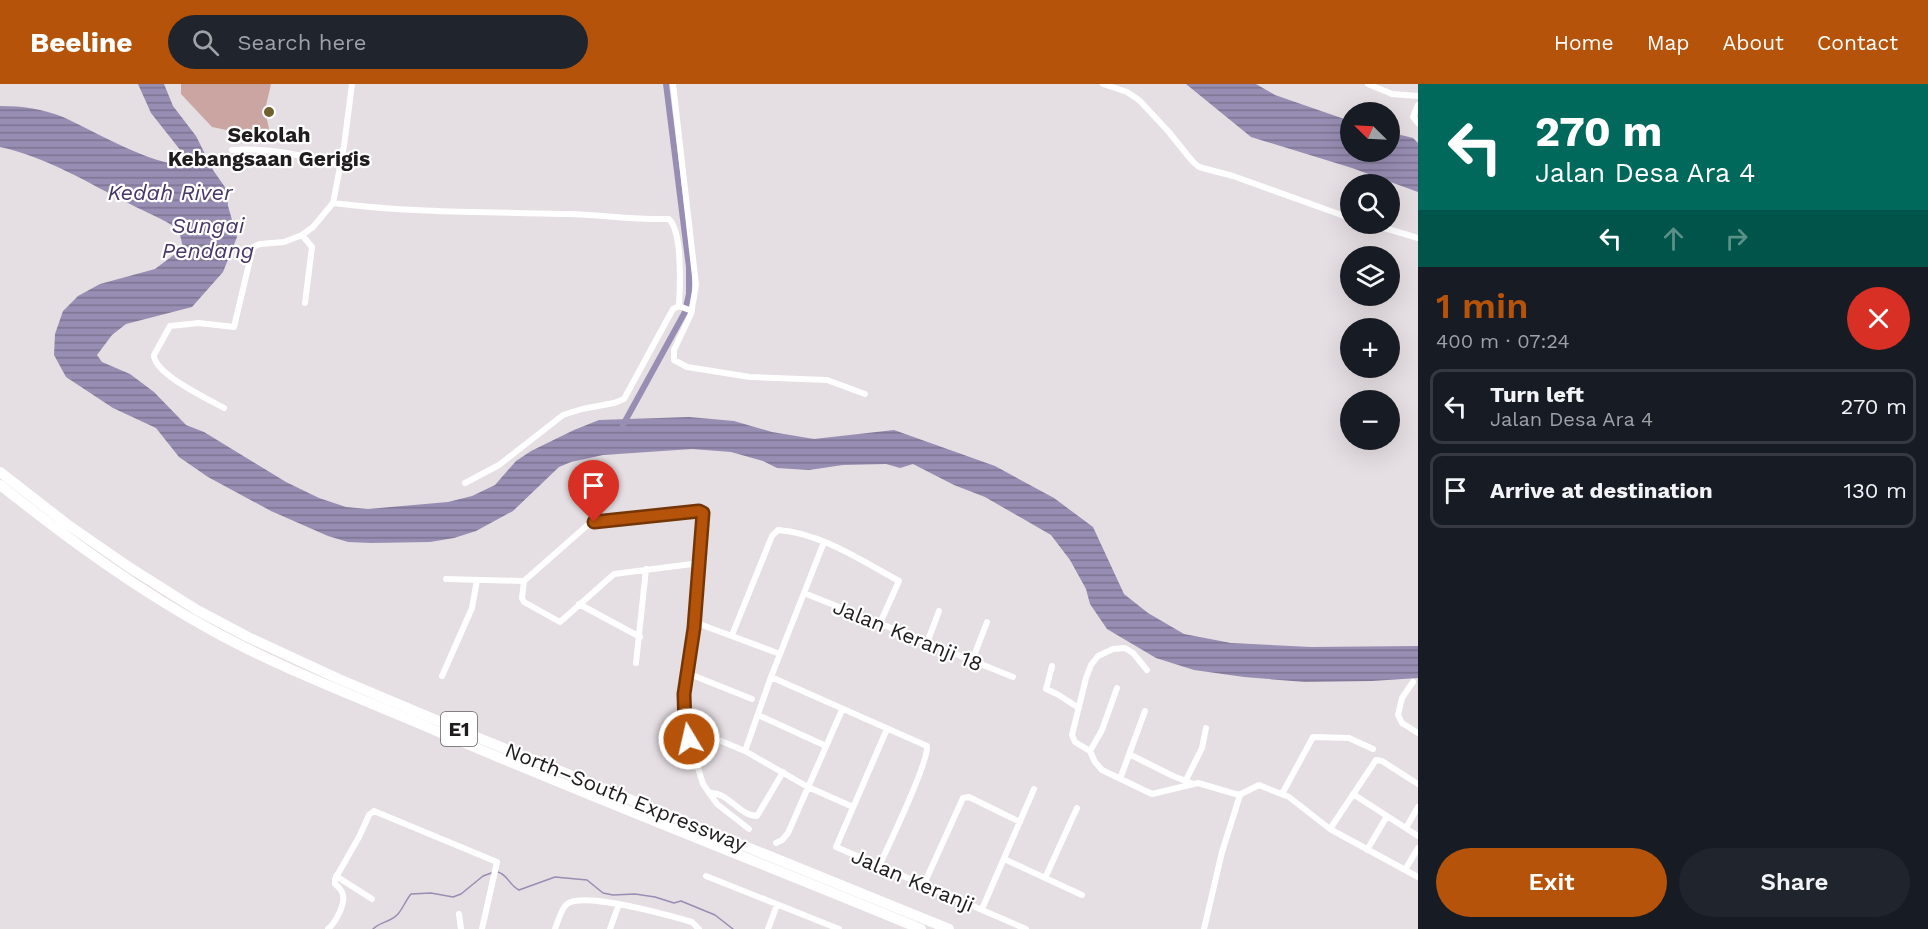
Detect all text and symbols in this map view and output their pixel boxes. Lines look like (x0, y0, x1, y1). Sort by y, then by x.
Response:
search box (168, 15, 588, 69)
text: Beeline (30, 26, 132, 59)
icon: search (189, 26, 222, 59)
text: Search here (237, 30, 366, 55)
text: Home (1554, 30, 1614, 55)
text: Map (1647, 30, 1690, 55)
text: About (1723, 30, 1784, 55)
text: Contact (1817, 30, 1898, 55)
north arrow (1340, 102, 1400, 162)
map controls (1340, 102, 1400, 450)
marker: Sekolah Kebangsaan Gerigis (262, 105, 276, 119)
text: 270 m (1535, 107, 1662, 156)
icon: left (1436, 108, 1514, 186)
place label: Sekolah Kebangsaan Gerigis (168, 122, 370, 171)
text: Jalan Desa Ara 4 (1535, 157, 1755, 189)
button: search (1340, 174, 1400, 234)
water label: Kedah River (107, 180, 234, 205)
water label: Sungai Pendang (162, 213, 254, 263)
icon: left (1594, 222, 1627, 255)
icon: ahead (1657, 222, 1690, 255)
icon: right (1720, 222, 1753, 255)
button: layers (1340, 246, 1400, 306)
text: 1 min (1436, 285, 1528, 327)
button: close (1847, 287, 1910, 350)
button: + (1340, 318, 1400, 378)
text: 400 m · 07:24 (1436, 329, 1570, 353)
text: Turn left (1490, 382, 1584, 407)
button: − (1340, 390, 1400, 450)
icon: left (1439, 390, 1472, 423)
text: 270 m (1841, 394, 1907, 419)
text: Jalan Desa Ara 4 (1490, 407, 1653, 431)
pin (568, 460, 619, 522)
icon: arrive (577, 469, 610, 502)
icon: arrive (1439, 474, 1472, 507)
text: Arrive at destination (1490, 478, 1713, 503)
text: 130 m (1843, 478, 1907, 503)
street label: Jalan Keranji 18 (830, 594, 986, 676)
position arrow (657, 707, 721, 771)
road number: E1 (441, 712, 477, 746)
street label: North–South Expressway (502, 737, 750, 857)
street label: Jalan Keranji (848, 843, 978, 917)
button: Exit (1436, 848, 1667, 917)
button: Share (1679, 848, 1910, 917)

